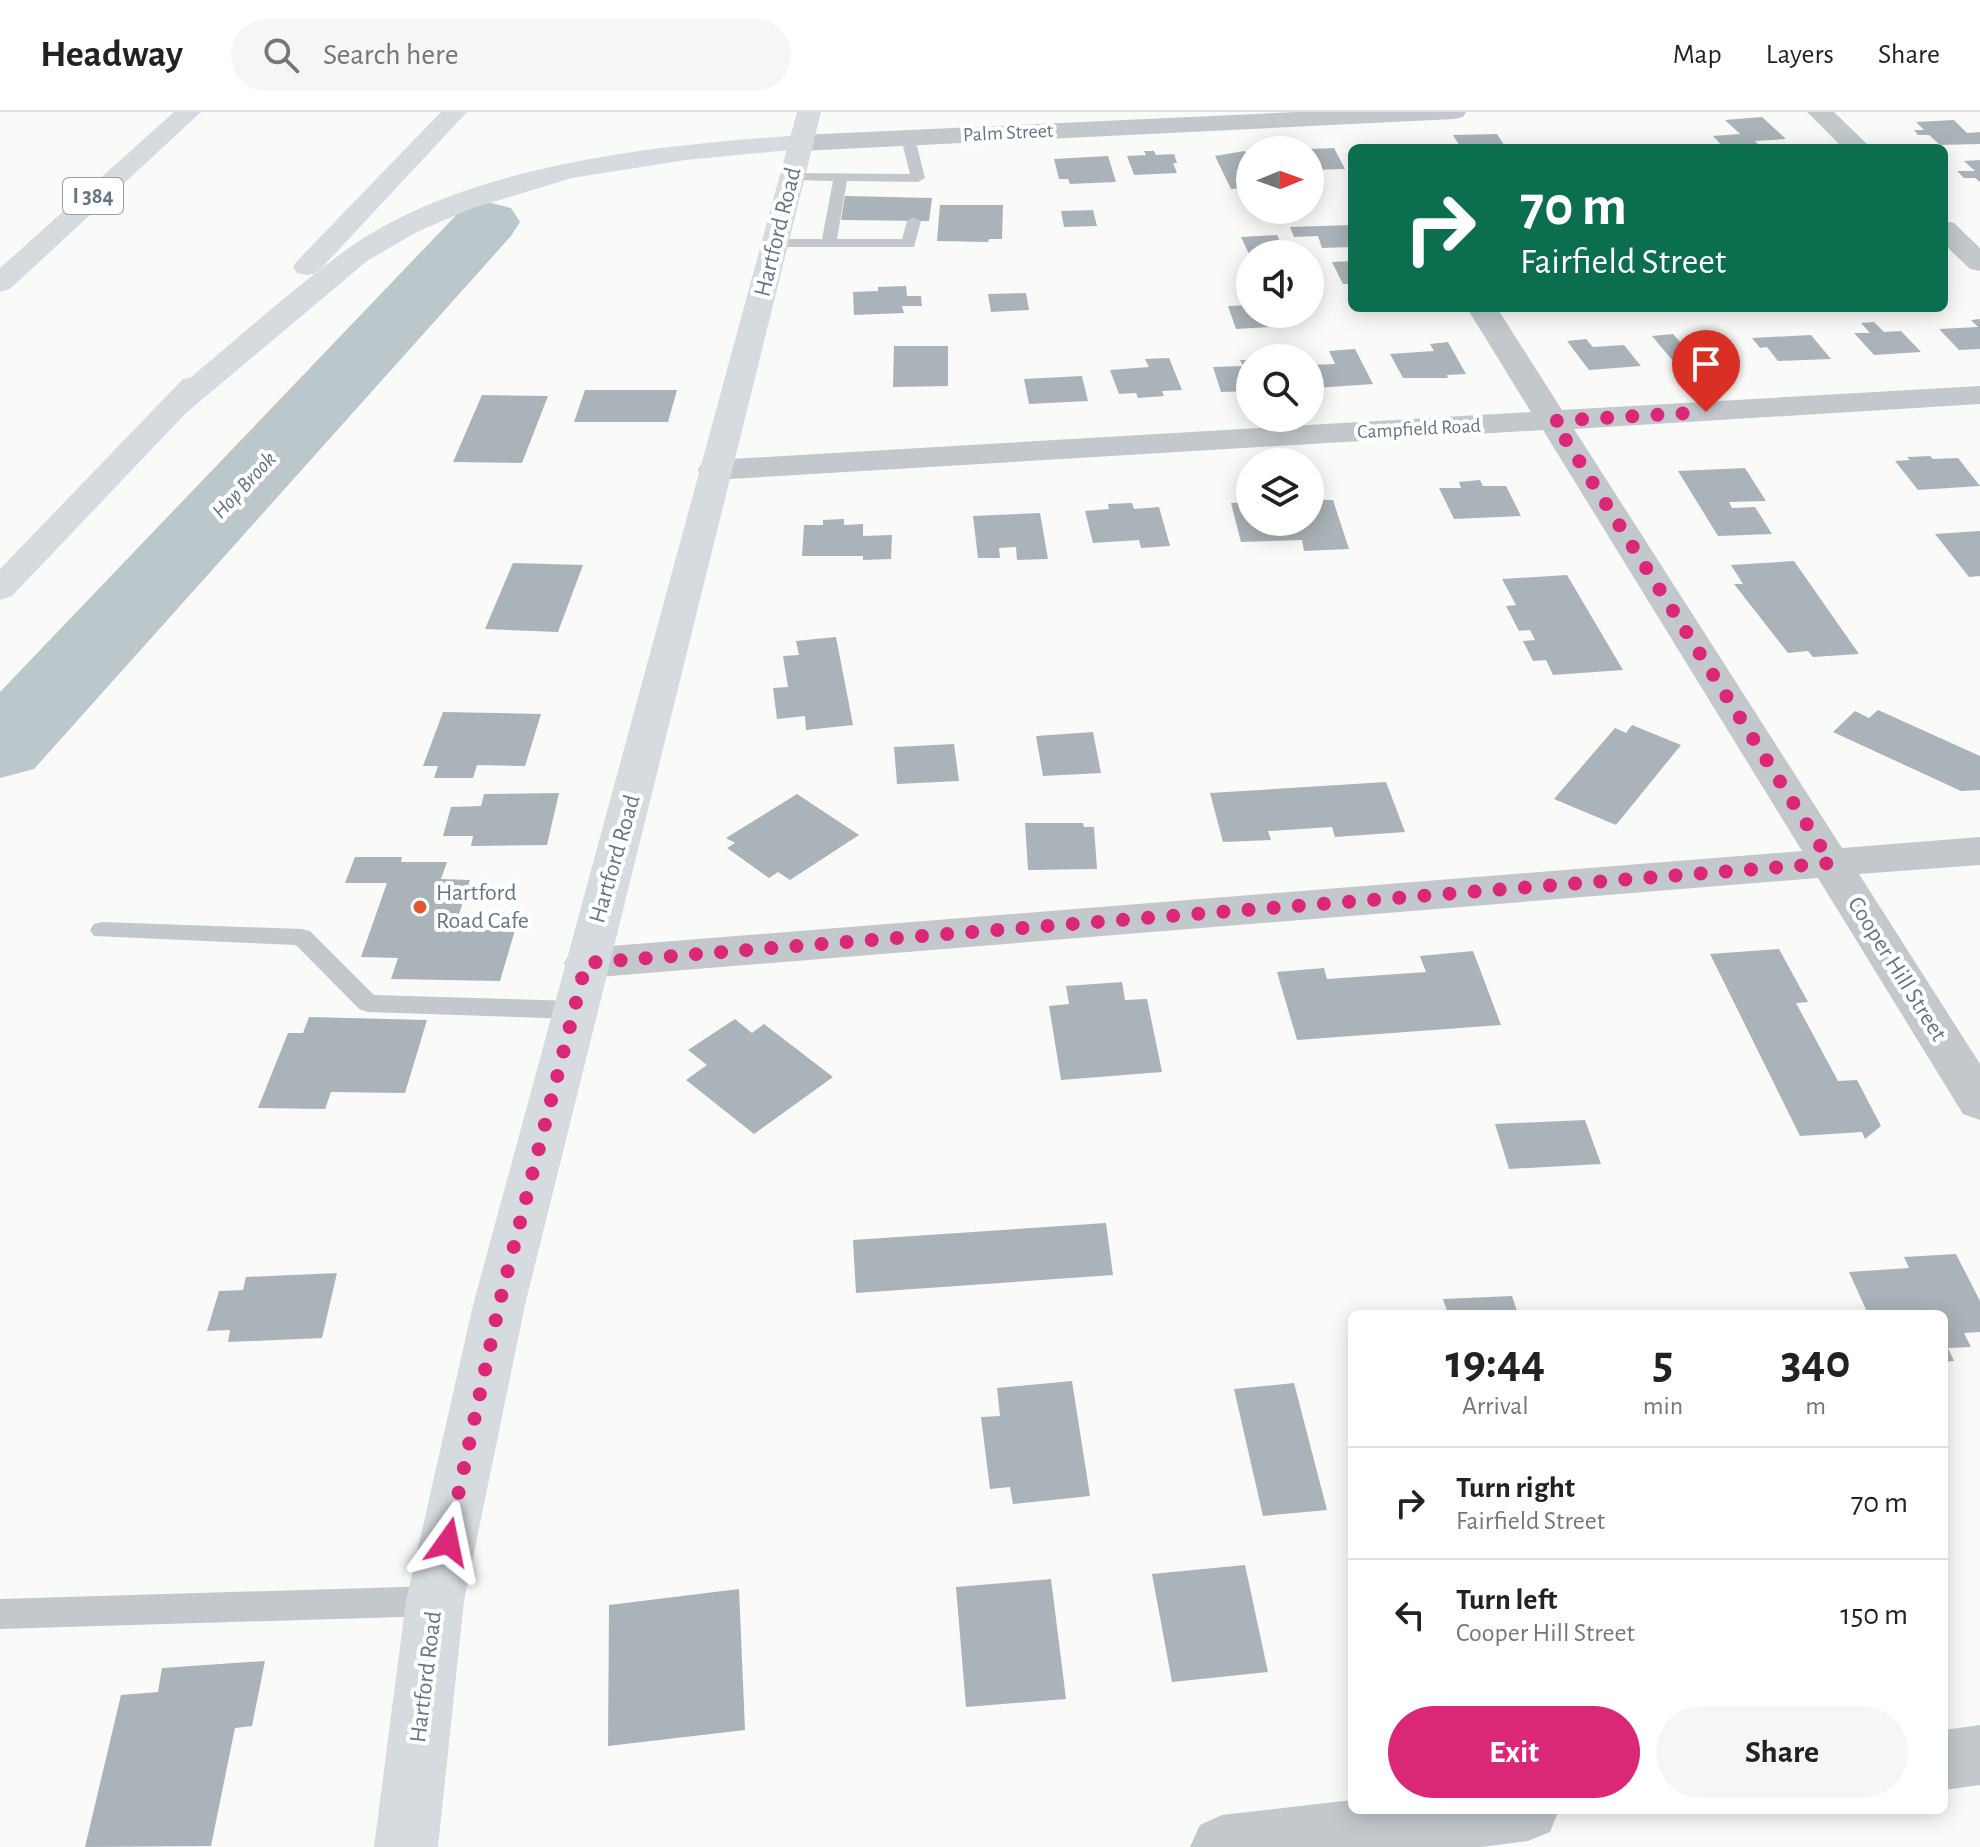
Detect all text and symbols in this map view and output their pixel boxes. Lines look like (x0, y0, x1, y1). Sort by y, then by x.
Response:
search box (231, 19, 791, 91)
icon: search (259, 33, 303, 77)
text: Headway (40, 36, 183, 74)
text: Search here (323, 40, 459, 70)
text: Map (1673, 41, 1722, 69)
text: Layers (1766, 41, 1834, 69)
text: Share (1878, 41, 1940, 69)
street label: Palm Street (962, 121, 1054, 145)
north arrow (1236, 136, 1324, 224)
map controls (1236, 136, 1324, 536)
street label: Hartford Road (750, 165, 806, 299)
icon: right (1388, 176, 1492, 280)
road number: I 384 (63, 178, 123, 214)
text: 70 m (1520, 179, 1627, 235)
button: sound (1236, 240, 1324, 328)
text: Fairfield Street (1520, 244, 1726, 280)
pin (1672, 330, 1740, 412)
icon: arrive (1684, 342, 1728, 386)
button: search (1236, 344, 1324, 432)
street label: Campfield Road (1357, 416, 1481, 442)
water label: Hop Brook (208, 447, 281, 523)
button: layers (1236, 448, 1324, 536)
street label: Hartford Road (585, 792, 645, 926)
place label: Hartford Road Cafe (436, 881, 529, 933)
street label: Cooper Hill Street (1843, 893, 1951, 1046)
marker: Hartford Road Cafe (411, 898, 429, 916)
text: 19:44 (1445, 1339, 1545, 1387)
text: 5 (1653, 1339, 1673, 1387)
text: 340 (1781, 1339, 1851, 1387)
text: Arrival (1462, 1393, 1529, 1419)
text: min (1643, 1393, 1683, 1419)
text: m (1805, 1393, 1826, 1419)
text: Turn right (1456, 1473, 1575, 1503)
icon: right (1388, 1481, 1432, 1525)
text: 70 m (1851, 1488, 1908, 1518)
position arrow (406, 1500, 490, 1584)
text: Fairfield Street (1456, 1508, 1605, 1534)
text: Turn left (1456, 1585, 1557, 1615)
icon: left (1388, 1593, 1432, 1637)
text: 150 m (1840, 1600, 1908, 1630)
street label: Hartford Road (406, 1610, 446, 1744)
text: Cooper Hill Street (1456, 1620, 1635, 1646)
button: Exit (1388, 1706, 1640, 1798)
button: Share (1656, 1706, 1908, 1798)

